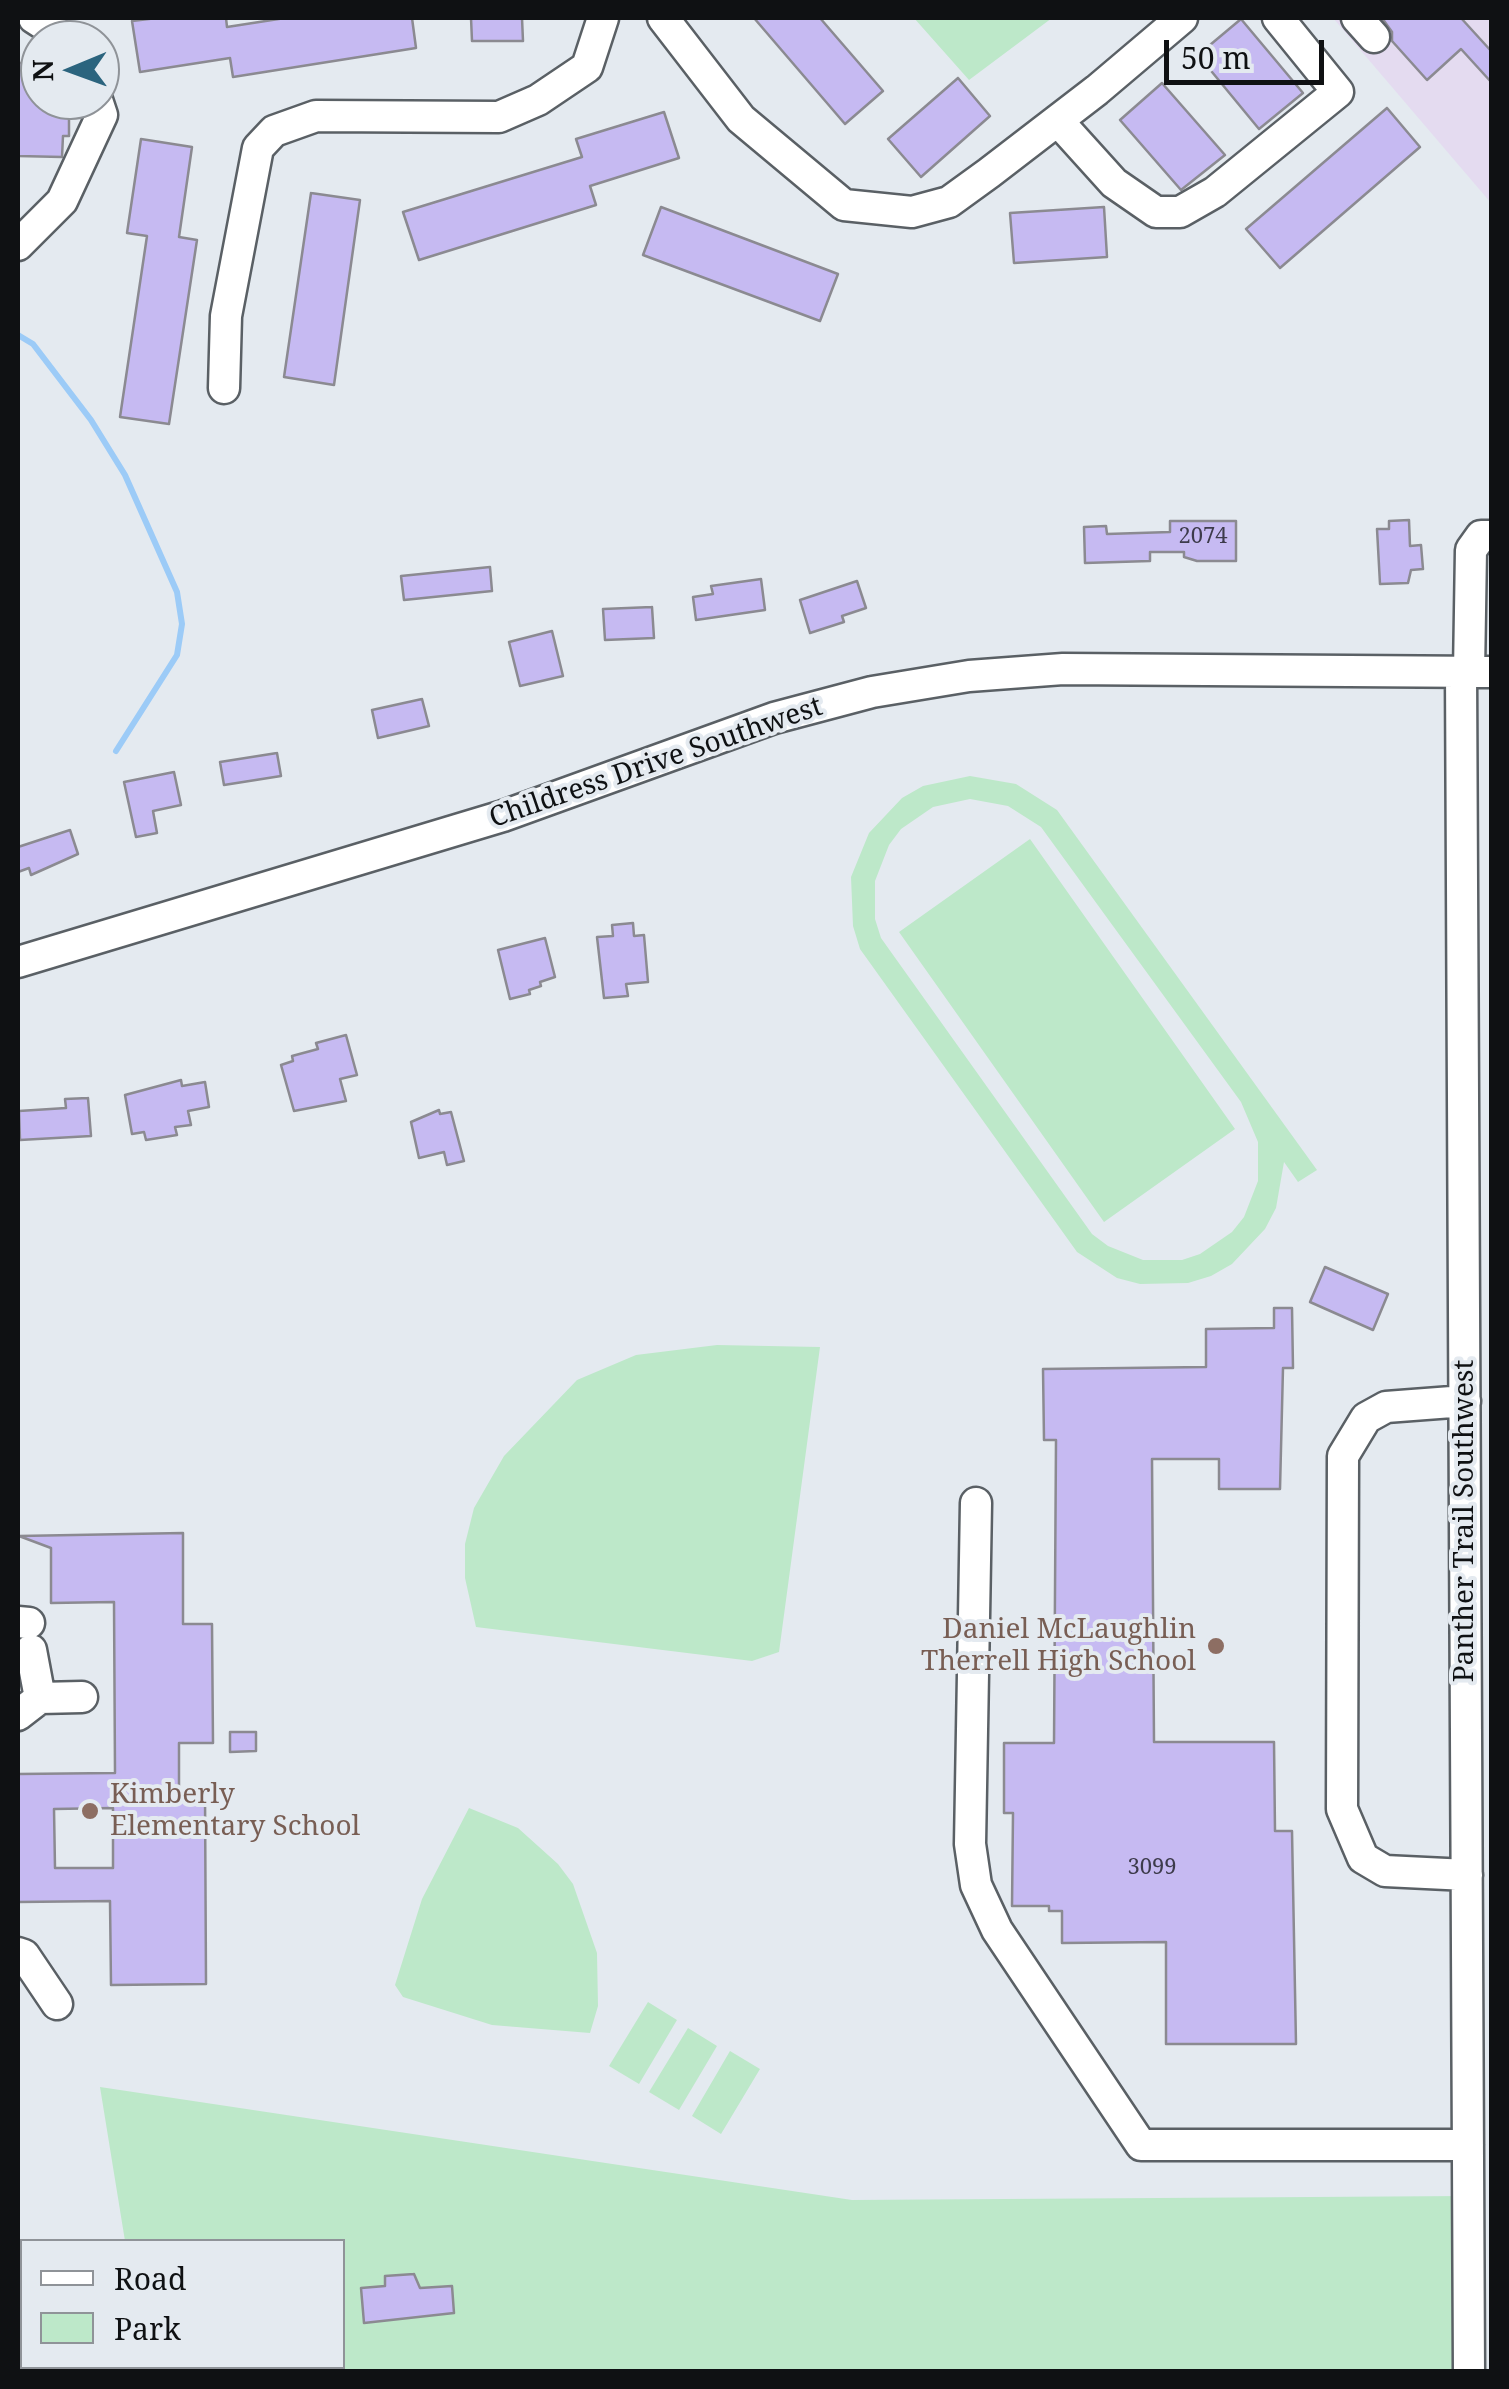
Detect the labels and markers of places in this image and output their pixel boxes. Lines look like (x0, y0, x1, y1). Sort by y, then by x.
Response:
place label: Daniel McLaughlin Therrell High School (921, 1613, 1196, 1679)
marker: Daniel McLaughlin Therrell High School (1205, 1635, 1227, 1657)
place label: Kimberly Elementary School (110, 1778, 360, 1844)
marker: Kimberly Elementary School (79, 1800, 101, 1822)

